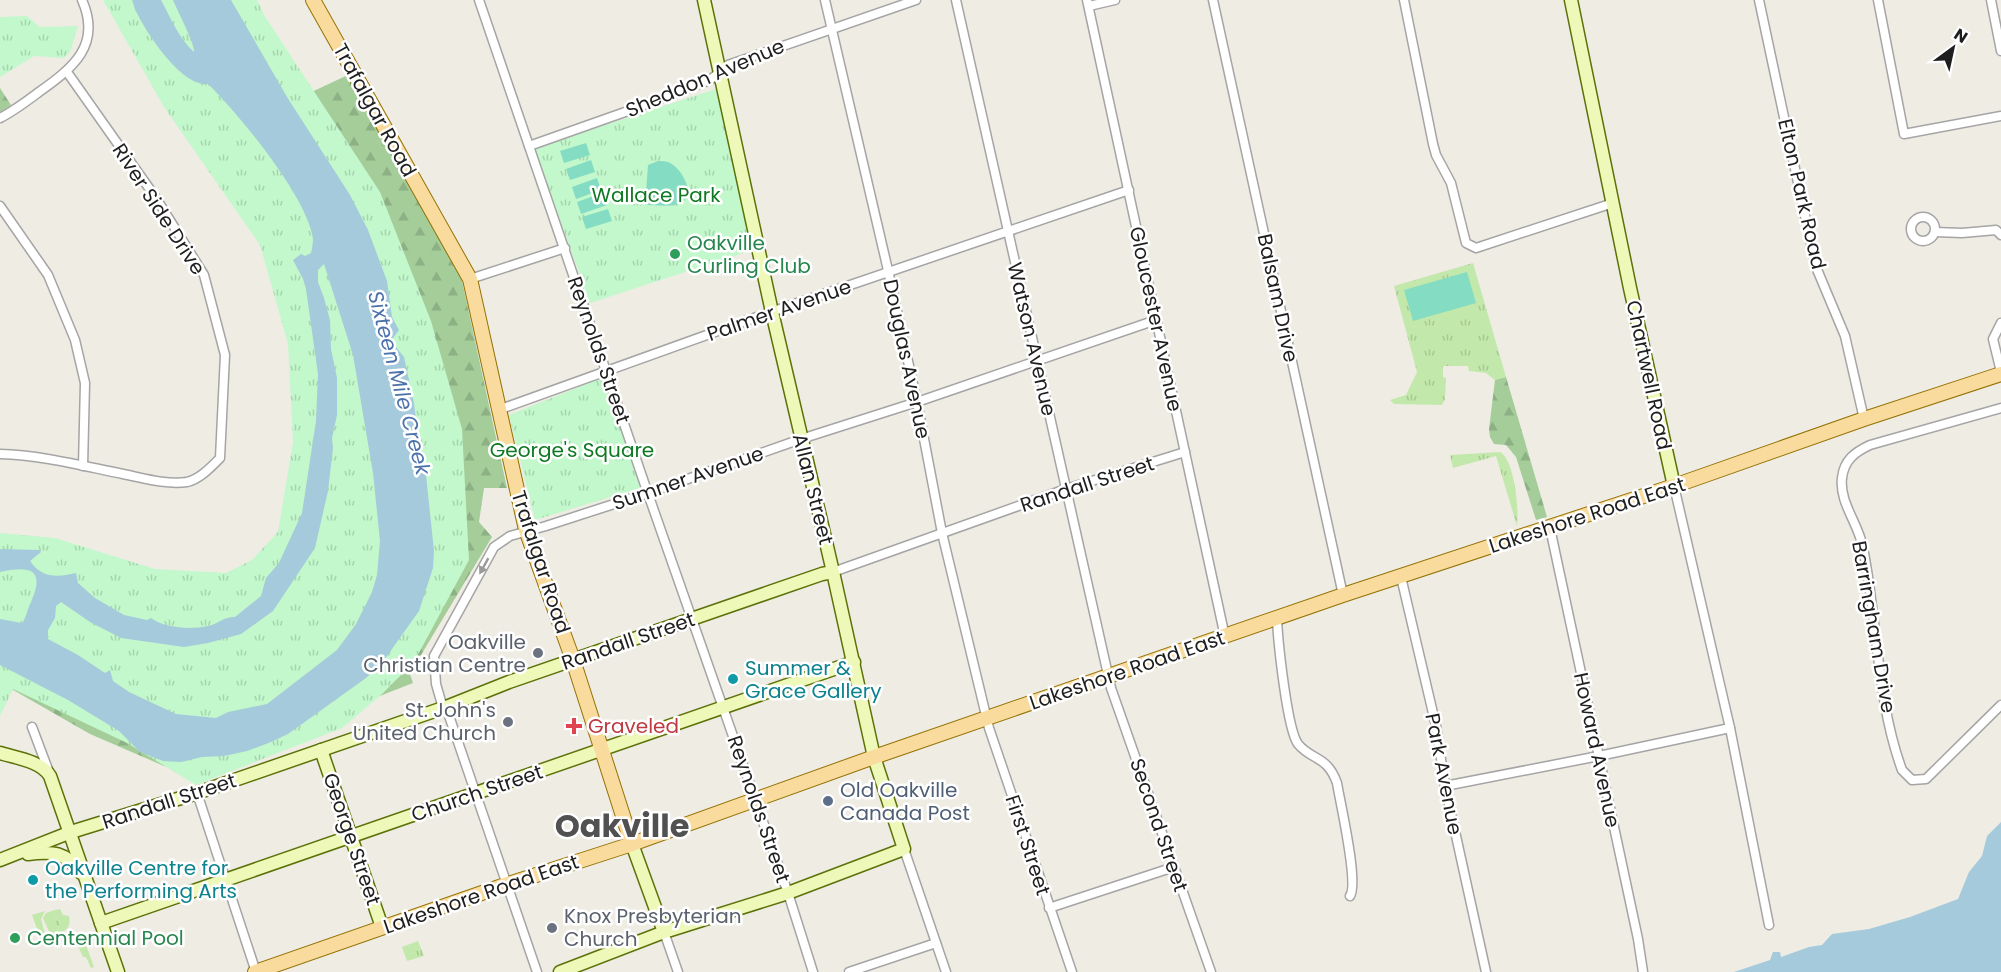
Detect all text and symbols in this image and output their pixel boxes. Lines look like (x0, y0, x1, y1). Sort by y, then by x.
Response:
north arrow (1923, 18, 1983, 78)
text: N (1950, 23, 1972, 49)
street label: Sheddon Avenue (621, 32, 789, 124)
street label: Trafalgar Road (327, 38, 423, 182)
street label: Elton Park Road (1771, 116, 1833, 272)
street label: River Side Drive (106, 138, 212, 280)
park label: Wallace Park (591, 181, 721, 209)
street label: Gloucester Avenue (1123, 224, 1189, 414)
place label: Oakville Curling Club (687, 229, 811, 280)
street label: Balsam Drive (1251, 231, 1305, 365)
marker: Oakville Curling Club (668, 247, 682, 261)
street label: Watson Avenue (1001, 259, 1063, 419)
street label: Palmer Avenue (703, 272, 855, 348)
street label: Reynolds Street (561, 273, 637, 427)
street label: Douglas Avenue (876, 277, 938, 441)
water label: Sixteen Mile Creek (361, 288, 438, 479)
street label: Chartwell Road (1619, 298, 1679, 452)
street label: Allan Street (786, 431, 840, 547)
park label: George's Square (490, 436, 654, 464)
street label: Sumner Avenue (609, 439, 767, 517)
street label: Randall Street (1016, 449, 1158, 519)
street label: Lakeshore Road East (1485, 470, 1689, 560)
street label: Trafalgar Road (505, 487, 577, 637)
street label: Barringham Drive (1845, 539, 1903, 715)
one-way arrow (479, 558, 489, 575)
street label: Randall Street (558, 605, 698, 677)
street label: Lakeshore Road East (1026, 623, 1228, 717)
place label: Oakville Christian Centre (363, 628, 526, 679)
marker: Oakville Christian Centre (531, 646, 545, 660)
place label: Summer & Grace Gallery (745, 654, 881, 705)
street label: Howard Avenue (1567, 670, 1627, 830)
marker: Summer & Grace Gallery (726, 672, 740, 686)
place label: St. John's United Church (353, 696, 496, 747)
street label: Park Avenue (1418, 711, 1470, 837)
place label: Graveled (588, 712, 679, 740)
marker: St. John's United Church (501, 715, 515, 729)
marker: Graveled (565, 717, 583, 735)
street label: Reynolds Street (721, 732, 797, 886)
street label: Second Street (1123, 755, 1195, 895)
street label: Church Street (408, 757, 546, 829)
street label: Randall Street (98, 766, 240, 836)
street label: George Street (316, 769, 388, 909)
place label: Old Oakville Canada Post (840, 776, 970, 827)
street label: First Street (999, 791, 1057, 899)
marker: Old Oakville Canada Post (821, 794, 835, 808)
district label: Oakville (555, 803, 689, 848)
street label: Lakeshore Road East (380, 847, 582, 941)
place label: Oakville Centre for the Performing Arts (45, 854, 237, 905)
marker: Oakville Centre for the Performing Arts (26, 873, 40, 887)
place label: Knox Presbyterian Church (564, 902, 742, 953)
marker: Knox Presbyterian Church (545, 921, 559, 935)
place label: Centennial Pool (27, 924, 184, 952)
marker: Centennial Pool (8, 931, 22, 945)

